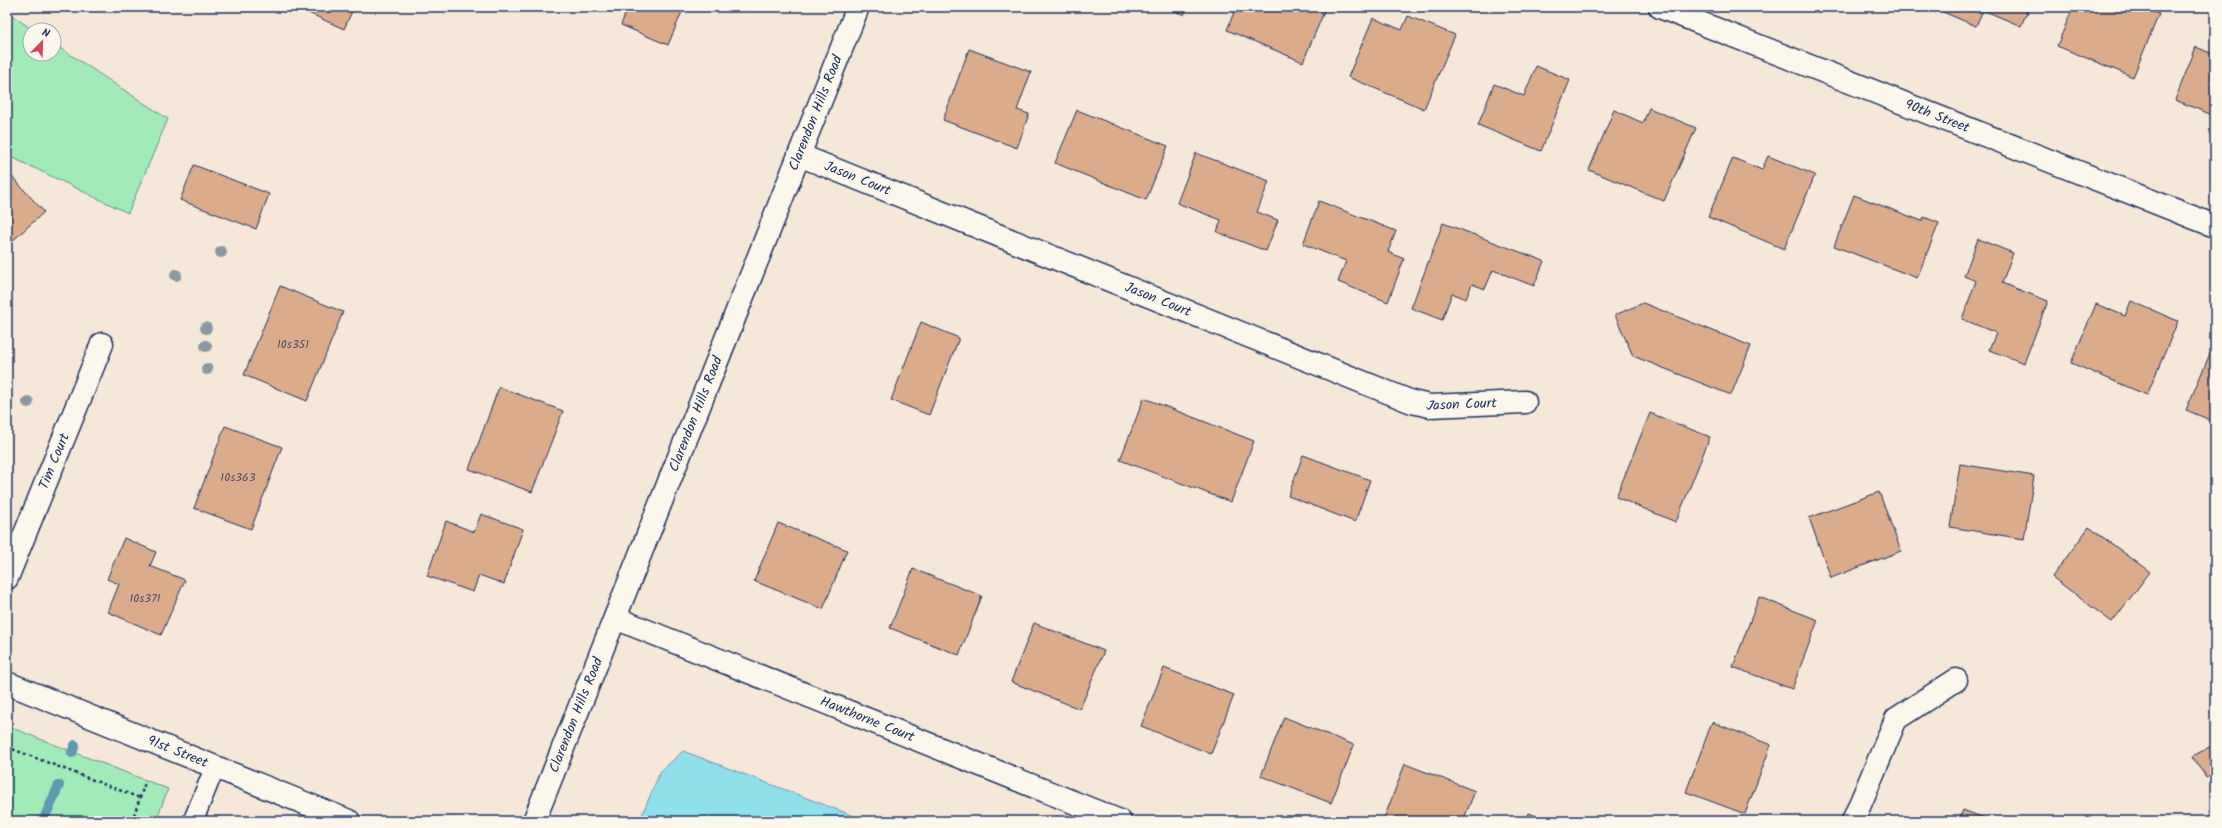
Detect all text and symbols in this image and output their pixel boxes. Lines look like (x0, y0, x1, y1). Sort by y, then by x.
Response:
north arrow (22, 22, 62, 62)
text: N (39, 24, 52, 43)
street label: Clarendon Hills Road (783, 51, 849, 174)
street label: 90th Street (1902, 94, 1973, 139)
street label: Jason Court (821, 155, 895, 202)
street label: Jason Court (1121, 276, 1195, 323)
house number: 10s351 (277, 335, 309, 354)
street label: Clarendon Hills Road (663, 352, 729, 475)
street label: Jason Court (1424, 392, 1498, 418)
street label: Tim Court (33, 429, 76, 493)
house number: 10s363 (220, 468, 256, 487)
house number: 10s371 (129, 589, 161, 608)
street label: Clarendon Hills Road (543, 653, 609, 776)
street label: Hawthorne Court (817, 691, 919, 749)
street label: 91st Street (144, 730, 212, 774)

